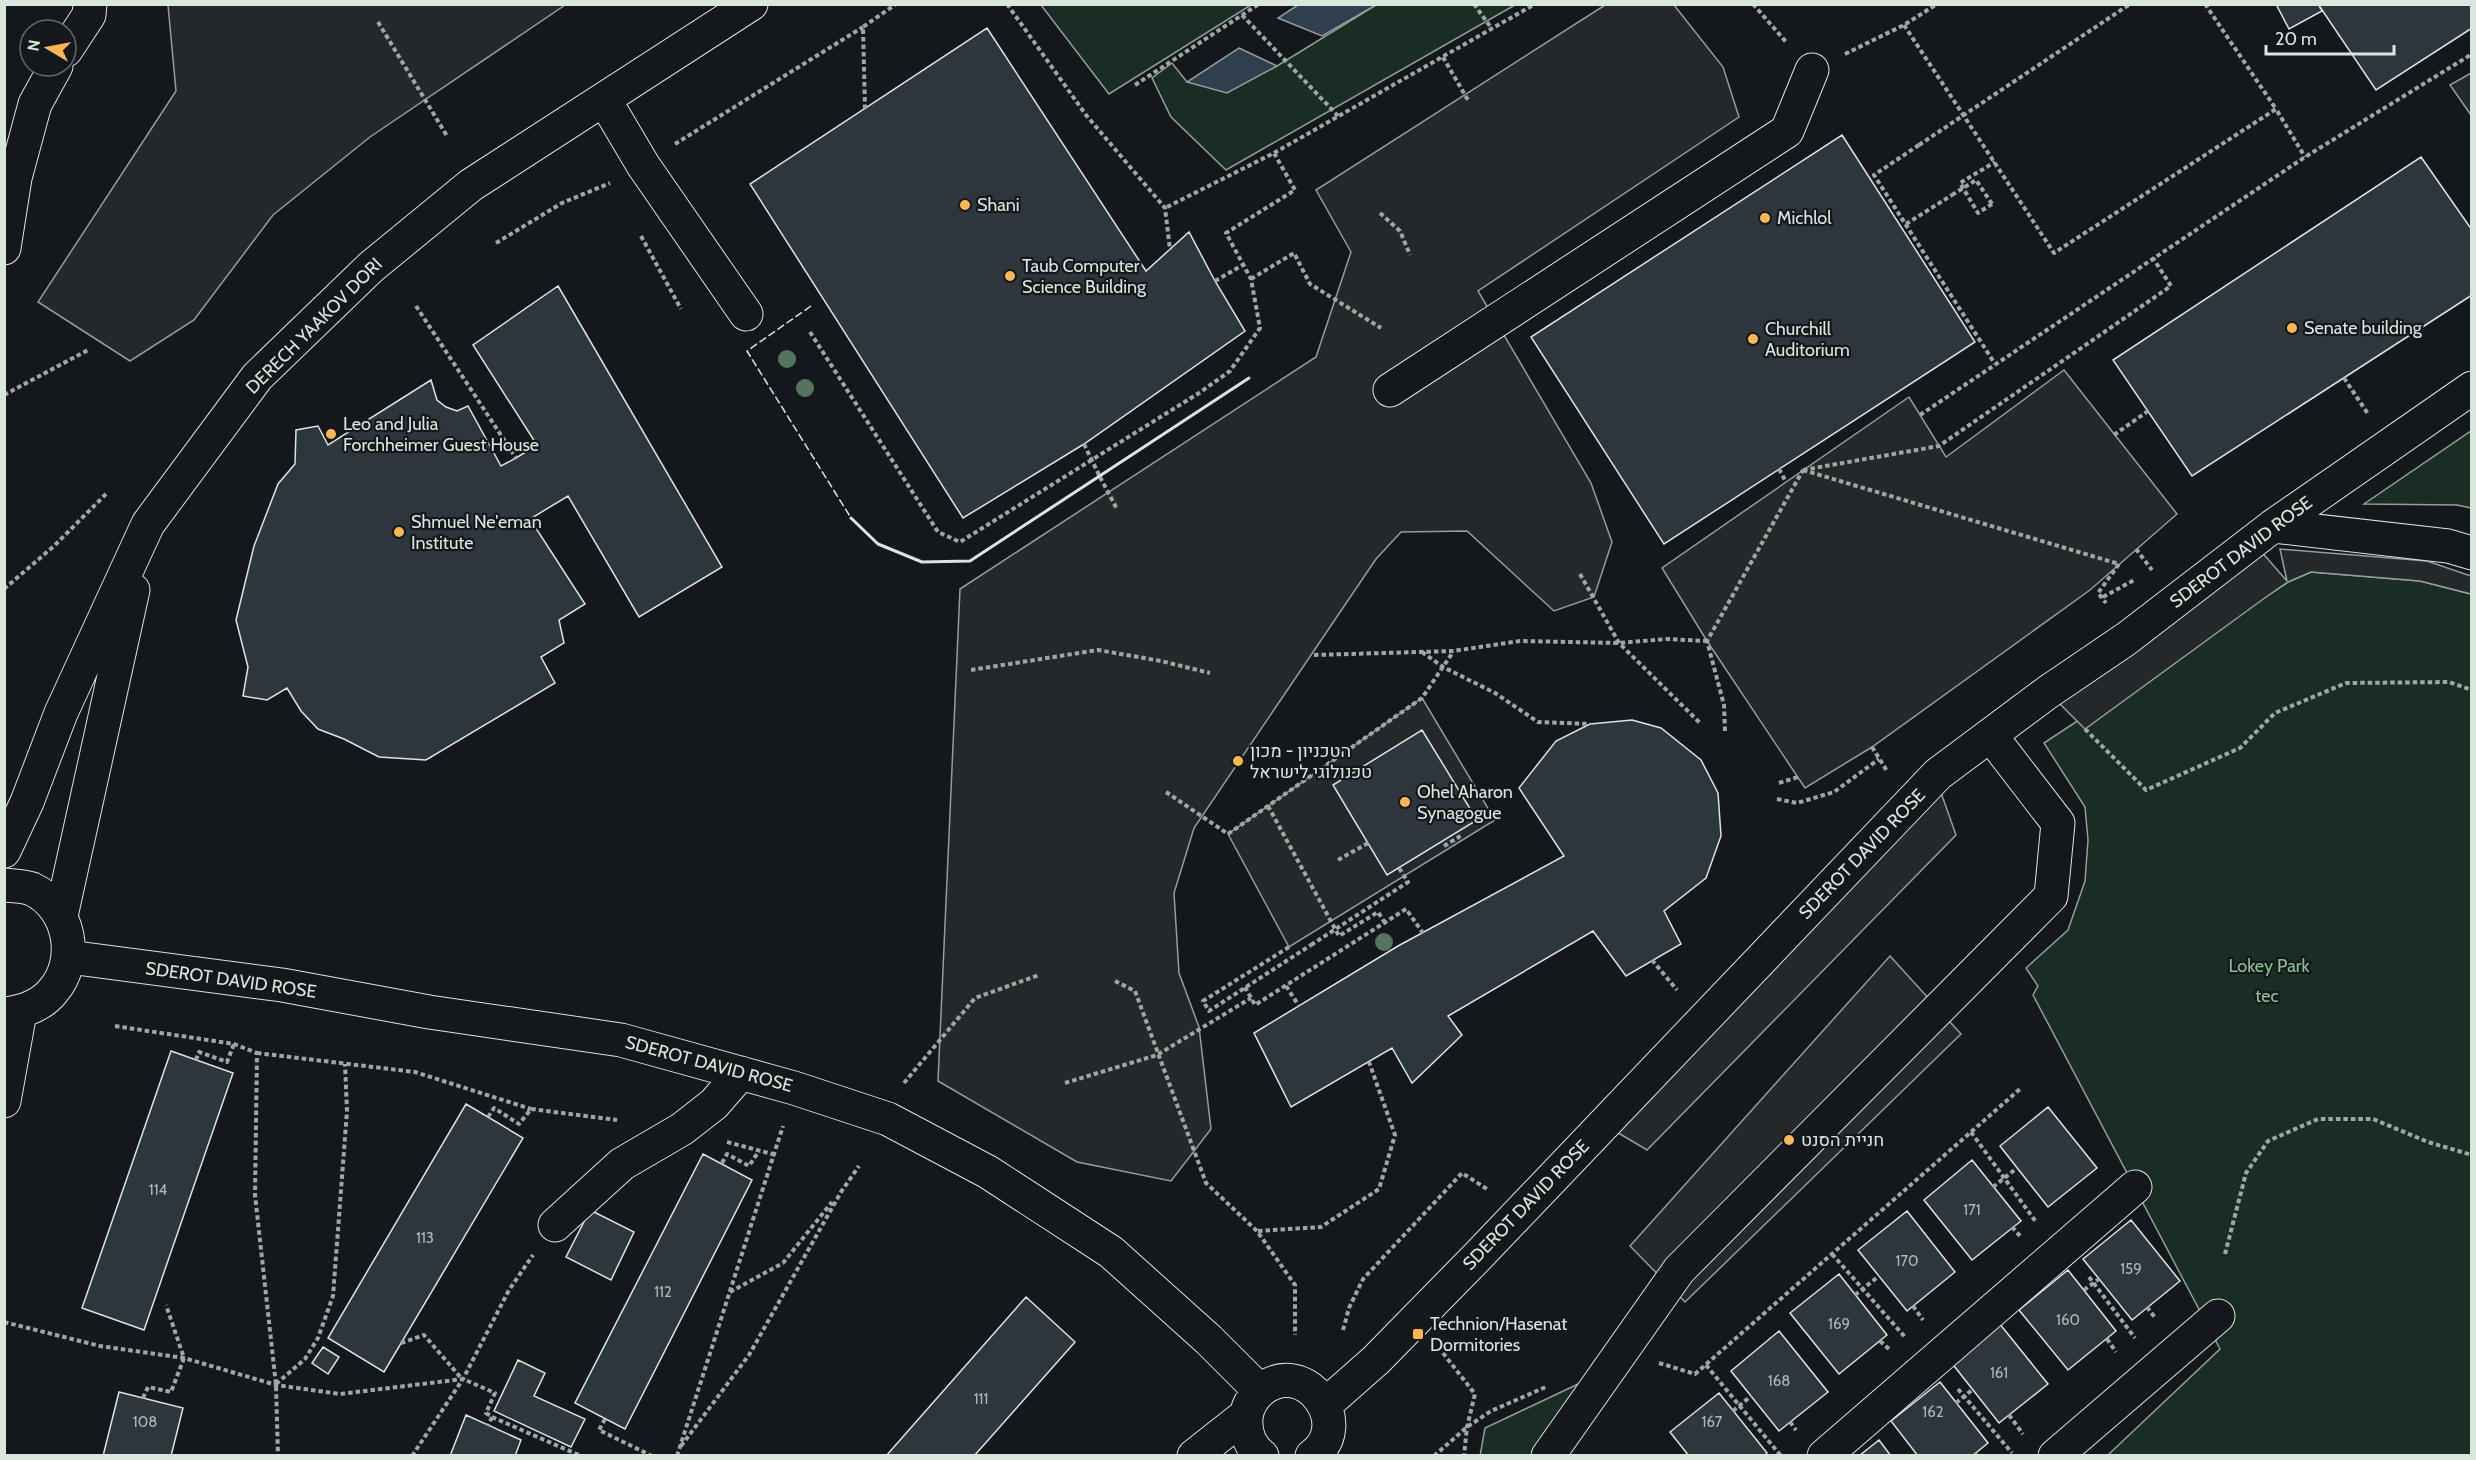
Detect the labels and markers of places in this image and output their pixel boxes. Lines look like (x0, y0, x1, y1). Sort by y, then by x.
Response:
place label: Shani (977, 194, 1020, 216)
marker: Shani (958, 198, 972, 212)
place label: Michlol (1777, 207, 1832, 229)
marker: Michlol (1758, 211, 1772, 225)
place label: Taub Computer Science Building (1022, 255, 1147, 298)
marker: Taub Computer Science Building (1003, 269, 1017, 283)
place label: Senate building (2304, 317, 2423, 339)
place label: Churchill Auditorium (1765, 318, 1850, 361)
marker: Senate building (2285, 321, 2299, 335)
marker: Churchill Auditorium (1746, 332, 1760, 346)
place label: Leo and Julia Forchheimer Guest House (343, 413, 539, 456)
marker: Leo and Julia Forchheimer Guest House (324, 427, 338, 441)
place label: Shmuel Ne'eman Institute (411, 511, 542, 554)
marker: Shmuel Ne'eman Institute (392, 525, 406, 539)
place label: הטכניון - מכון טכנולוגי לישראל (1250, 740, 1372, 783)
marker: הטכניון - מכון טכנולוגי לישראל (1231, 754, 1245, 768)
place label: Ohel Aharon Synagogue (1417, 781, 1513, 824)
marker: Ohel Aharon Synagogue (1398, 795, 1412, 809)
place label: חניית הסנט (1801, 1129, 1884, 1151)
marker: חניית הסנט (1782, 1133, 1796, 1147)
place label: Technion/Hasenat Dormitories (1430, 1313, 1567, 1356)
marker: Technion/Hasenat Dormitories (1411, 1327, 1425, 1341)

